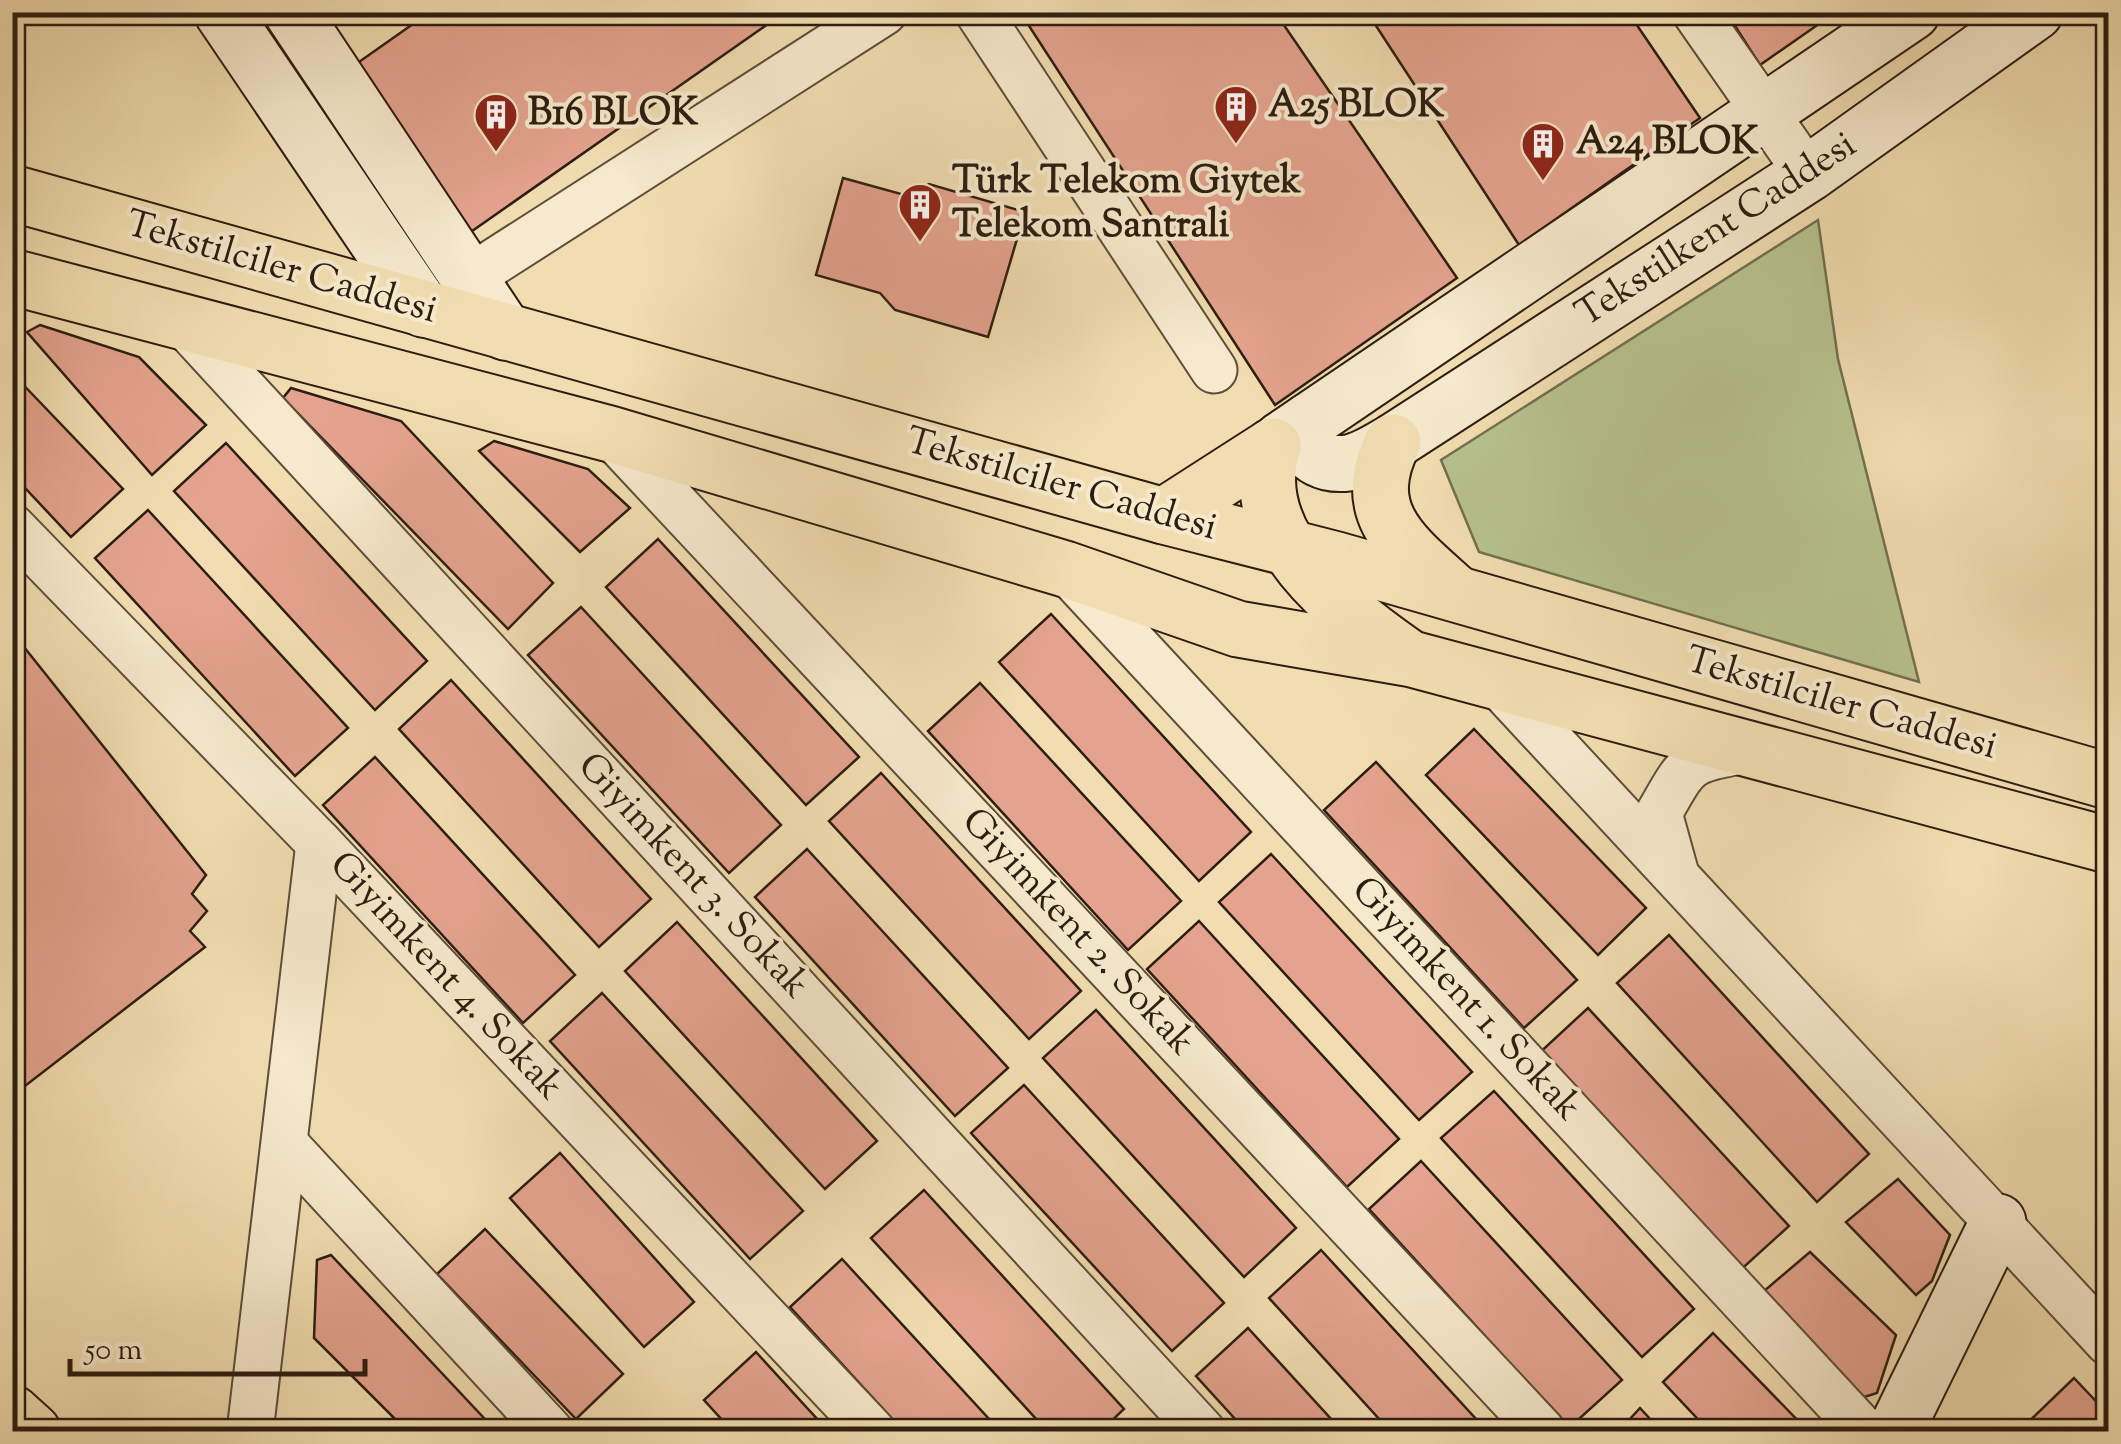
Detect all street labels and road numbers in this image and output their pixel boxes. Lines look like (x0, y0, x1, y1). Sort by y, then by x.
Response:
street label: Tekstilkent Caddesi (1566, 120, 1868, 342)
street label: Tekstilciler Caddesi (119, 199, 443, 339)
street label: Tekstilciler Caddesi (899, 416, 1223, 556)
street label: Tekstilciler Caddesi (1679, 635, 2003, 775)
street label: Giyimkent 3. Sokak (564, 742, 821, 1012)
street label: Giyimkent 2. Sokak (948, 797, 1207, 1069)
street label: Giyimkent 4. Sokak (315, 841, 575, 1114)
street label: Giyimkent 1. Sokak (1337, 866, 1593, 1134)

